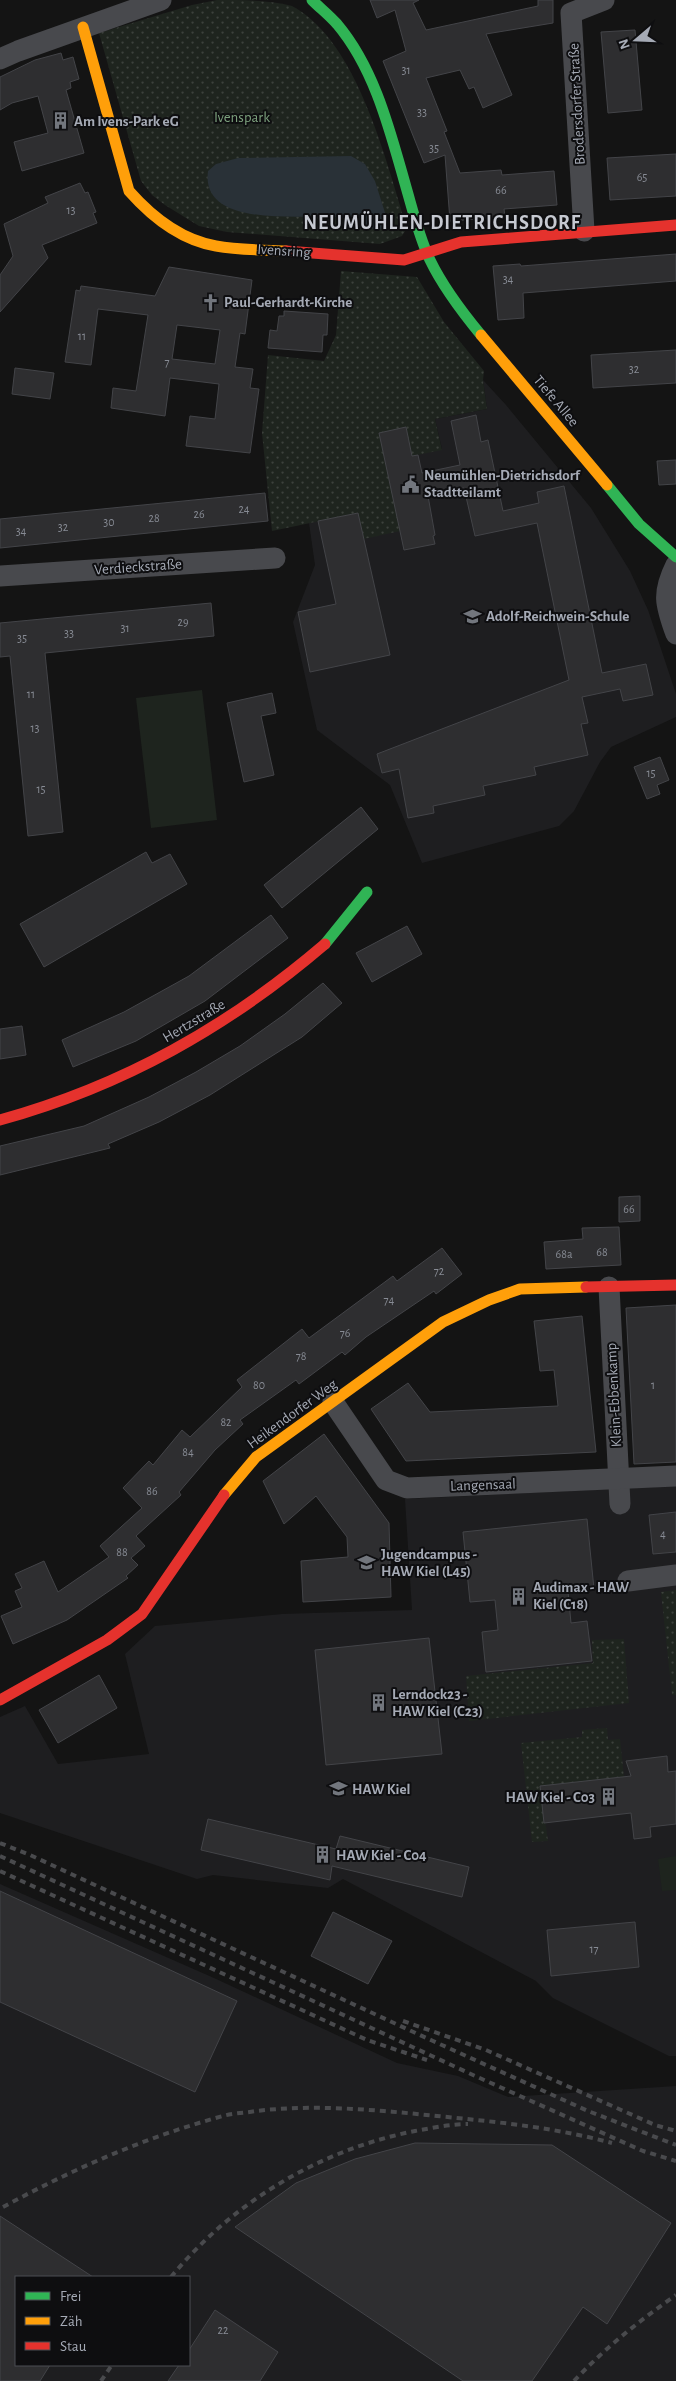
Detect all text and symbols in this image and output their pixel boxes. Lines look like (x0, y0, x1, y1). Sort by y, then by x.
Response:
north arrow (611, 15, 661, 65)
text: N (616, 37, 633, 51)
street label: Brodersdorfer Straße (566, 42, 588, 165)
house number: 31 (401, 64, 411, 76)
house number: 33 (417, 106, 427, 118)
park label: Ivenspark (214, 110, 270, 125)
building icon: Am Ivens-Park eG (50, 111, 70, 131)
place label: Am Ivens-Park eG (74, 114, 179, 129)
house number: 35 (429, 142, 439, 154)
house number: 65 (637, 171, 647, 183)
house number: 66 (495, 184, 507, 196)
house number: 13 (66, 204, 76, 216)
district label: NEUMÜHLEN-DIETRICHSDORF (303, 211, 581, 233)
street label: Ivensring (257, 242, 312, 260)
house number: 34 (503, 273, 514, 285)
church icon: Paul-Gerhardt-Kirche (200, 292, 220, 312)
place label: Paul-Gerhardt-Kirche (224, 295, 352, 310)
house number: 11 (78, 330, 86, 342)
house number: 7 (164, 356, 170, 368)
house number: 32 (629, 363, 640, 375)
street label: Tiefe Allee (530, 373, 582, 429)
place label: Neumühlen-Dietrichsdorf Stadtteilamt (424, 468, 581, 500)
public building icon: Neumühlen-Dietrichsdorf Stadtteilamt (400, 474, 420, 494)
house number: 24 (238, 503, 250, 515)
house number: 26 (193, 508, 205, 520)
house number: 28 (148, 512, 160, 524)
house number: 30 (103, 516, 115, 528)
house number: 32 (58, 521, 69, 533)
house number: 34 (16, 525, 27, 537)
street label: Verdieckstraße (94, 556, 182, 578)
school or university icon: Adolf-Reichwein-Schule (462, 606, 482, 626)
place label: Adolf-Reichwein-Schule (486, 609, 629, 624)
house number: 29 (177, 616, 189, 628)
house number: 31 (120, 622, 130, 634)
house number: 33 (64, 627, 74, 639)
house number: 35 (17, 632, 27, 644)
house number: 11 (27, 688, 35, 700)
house number: 13 (30, 722, 40, 734)
house number: 15 (646, 767, 656, 779)
house number: 15 (36, 783, 46, 795)
street label: Hertzstraße (160, 997, 228, 1045)
house number: 66 (623, 1203, 635, 1215)
house number: 68 (596, 1246, 608, 1258)
house number: 68a (556, 1248, 573, 1260)
house number: 72 (434, 1265, 445, 1277)
house number: 74 (384, 1294, 395, 1306)
house number: 76 (340, 1327, 351, 1339)
street label: Klein-Ebbenkamp (604, 1342, 624, 1448)
house number: 78 (296, 1350, 307, 1362)
street label: Heikendorfer Weg (244, 1376, 340, 1451)
house number: 80 (253, 1379, 265, 1391)
house number: 1 (651, 1379, 655, 1391)
house number: 82 (220, 1416, 232, 1428)
house number: 84 (182, 1446, 194, 1458)
street label: Langensaal (450, 1476, 516, 1494)
house number: 86 (146, 1485, 158, 1497)
house number: 4 (660, 1528, 666, 1540)
house number: 88 (116, 1546, 128, 1558)
place label: Jugendcampus - HAW Kiel (L45) (381, 1547, 478, 1579)
school or university icon: Jugendcampus - HAW Kiel (L45) (357, 1553, 377, 1573)
place label: Audimax - HAW Kiel (C18) (533, 1580, 630, 1612)
building icon: Audimax - HAW Kiel (C18) (509, 1586, 529, 1606)
place label: Lerndock23 - HAW Kiel (C23) (392, 1687, 483, 1719)
building icon: Lerndock23 - HAW Kiel (C23) (368, 1693, 388, 1713)
school or university icon: HAW Kiel (328, 1779, 348, 1799)
place label: HAW Kiel (352, 1782, 410, 1797)
building icon: HAW Kiel - C03 (599, 1787, 619, 1807)
place label: HAW Kiel - C03 (505, 1790, 595, 1805)
building icon: HAW Kiel - C04 (312, 1845, 332, 1865)
place label: HAW Kiel - C04 (336, 1848, 427, 1863)
house number: 17 (589, 1943, 599, 1955)
legend (15, 2276, 190, 2366)
text: Frei (60, 2289, 81, 2304)
text: Zäh (60, 2314, 83, 2329)
house number: 22 (218, 2324, 229, 2336)
text: Stau (60, 2339, 87, 2354)

